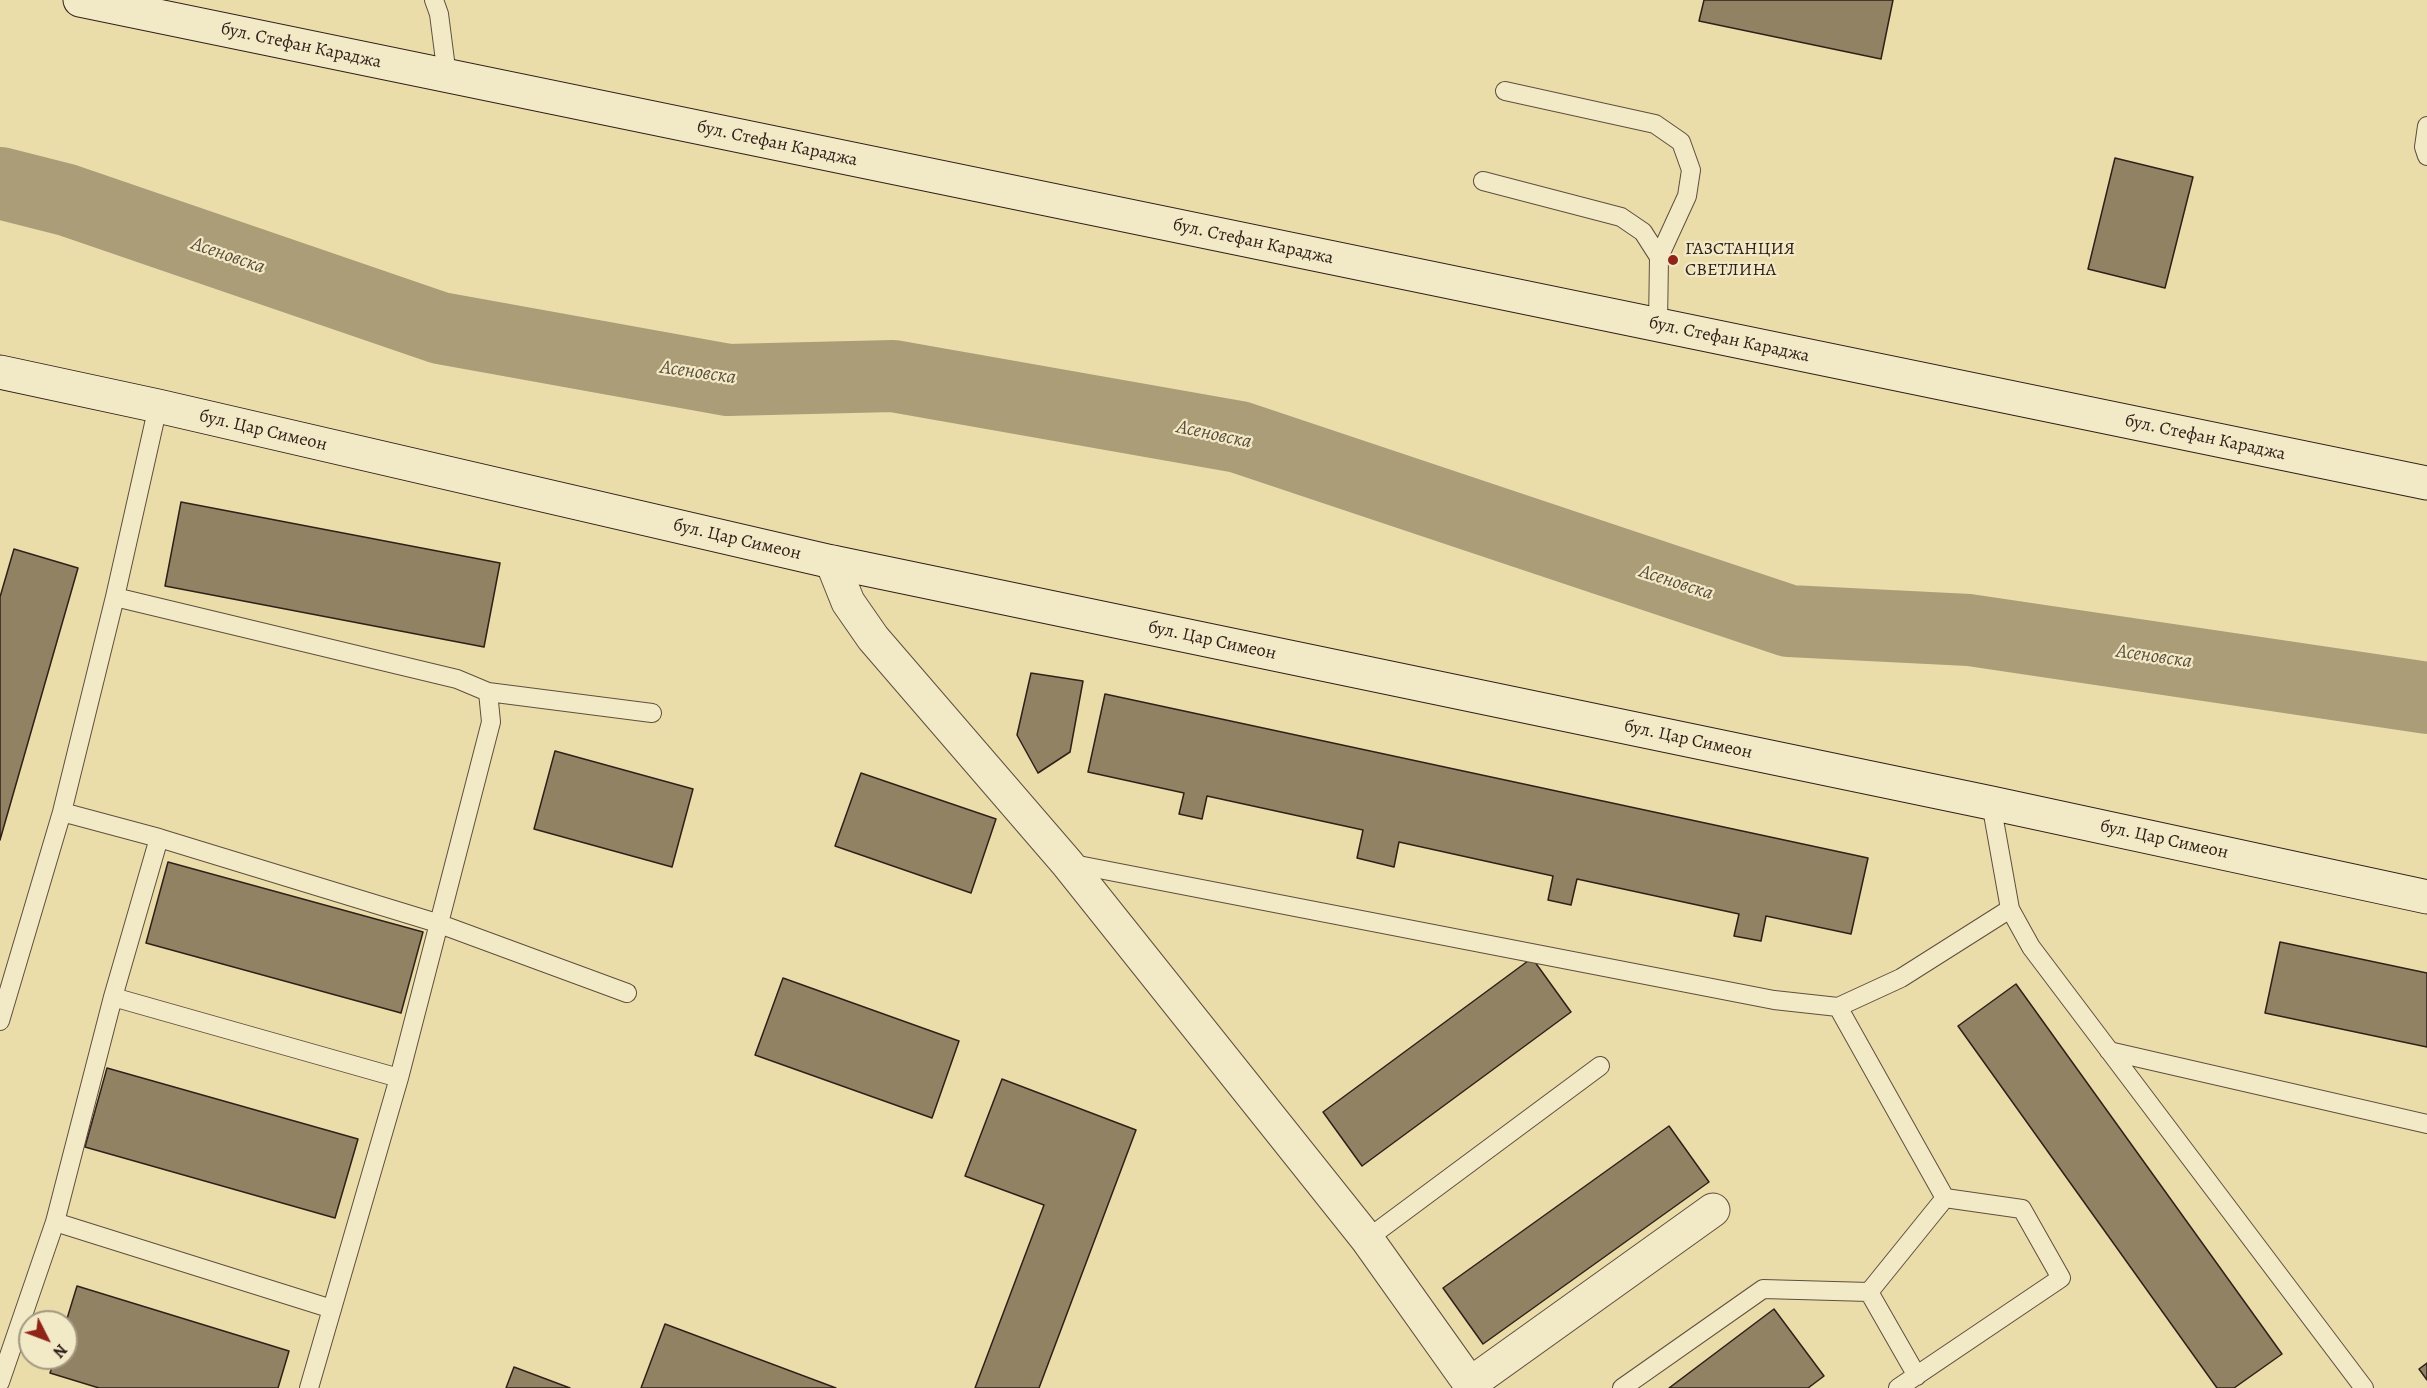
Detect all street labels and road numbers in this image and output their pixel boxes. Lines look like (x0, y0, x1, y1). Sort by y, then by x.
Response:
street label: бул. Стефан Караджа (219, 18, 383, 74)
street label: бул. Стефан Караджа (695, 116, 859, 172)
street label: бул. Стефан Караджа (1171, 214, 1335, 270)
street label: бул. Стефан Караджа (1647, 312, 1811, 368)
street label: бул. Цар Симеон (197, 406, 329, 456)
street label: бул. Стефан Караджа (2123, 410, 2287, 466)
street label: бул. Цар Симеон (671, 515, 803, 565)
street label: бул. Цар Симеон (1146, 617, 1278, 665)
street label: бул. Цар Симеон (1622, 716, 1754, 764)
street label: бул. Цар Симеон (2098, 816, 2230, 864)

